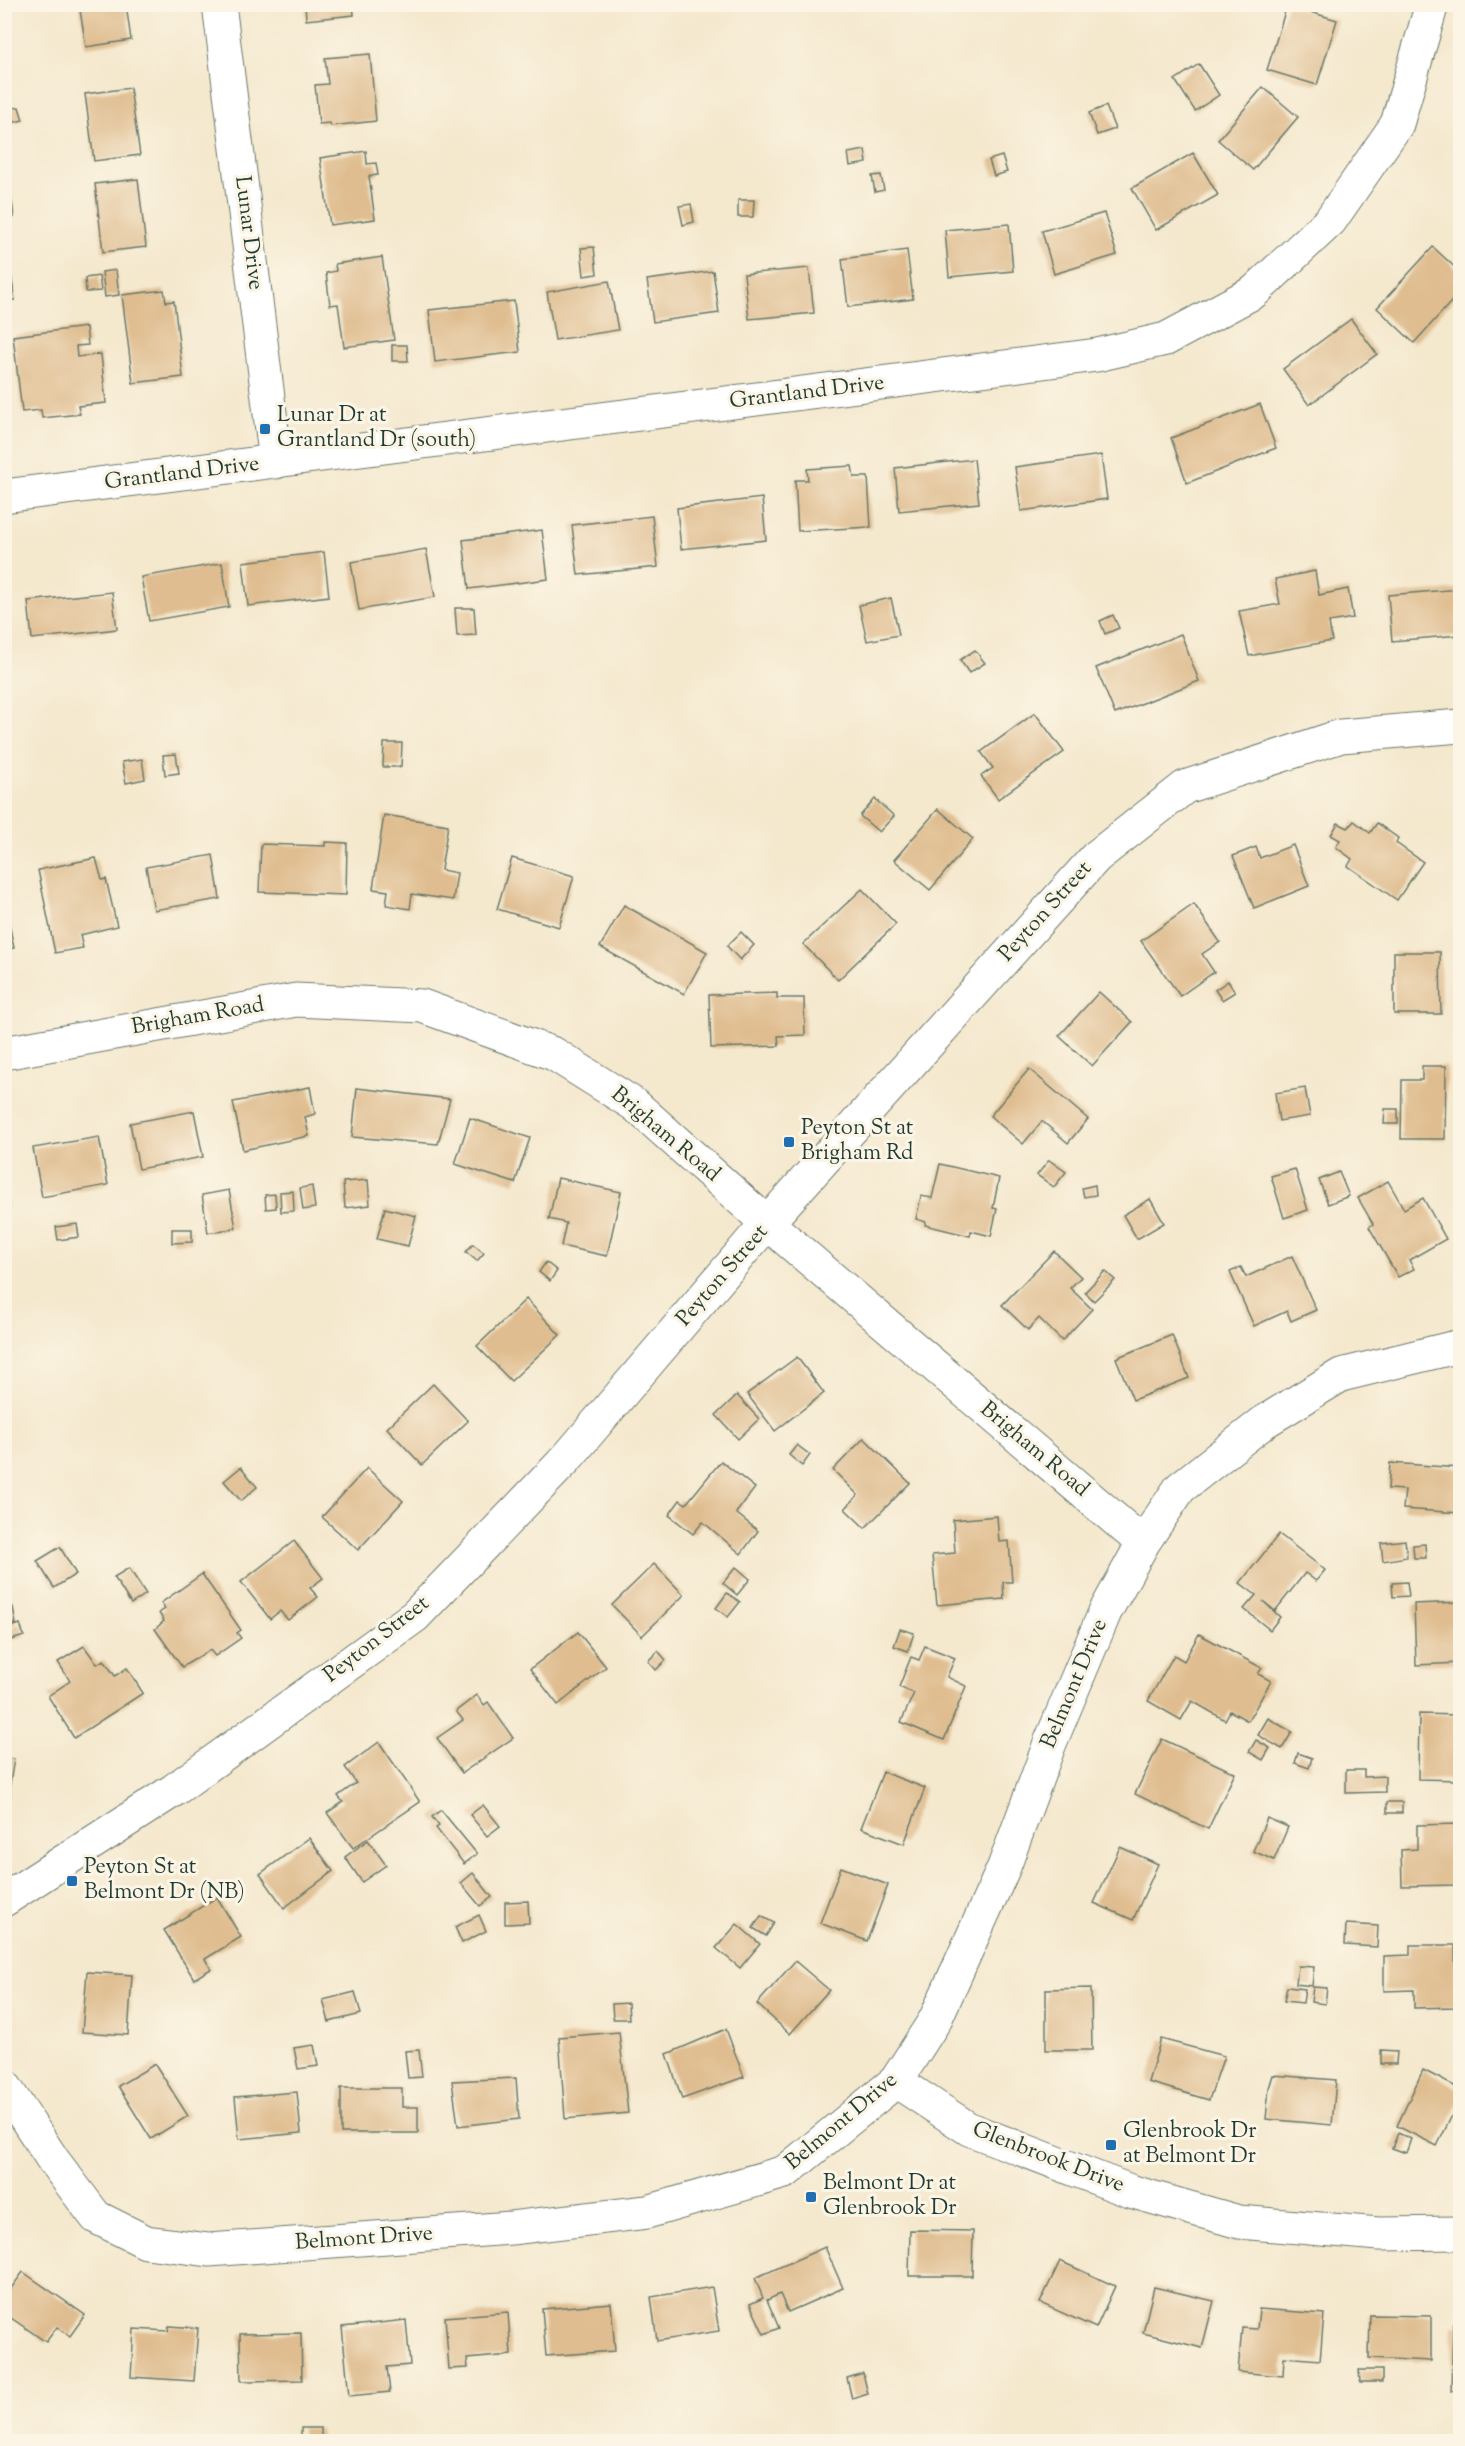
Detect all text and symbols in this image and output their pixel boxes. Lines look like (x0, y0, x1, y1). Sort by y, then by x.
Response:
street label: Lunar Drive (225, 174, 271, 292)
street label: Grantland Drive (728, 368, 886, 418)
place label: Lunar Dr at Grantland Dr (south) (277, 400, 476, 457)
marker: Lunar Dr at Grantland Dr (south) (258, 422, 272, 436)
street label: Grantland Drive (103, 449, 261, 499)
street label: Peyton Street (992, 854, 1100, 970)
street label: Brigham Road (129, 990, 267, 1044)
street label: Brigham Road (603, 1080, 727, 1190)
place label: Peyton St at Brigham Rd (801, 1113, 914, 1170)
marker: Peyton St at Brigham Rd (782, 1135, 796, 1149)
street label: Peyton Street (669, 1217, 777, 1334)
street label: Brigham Road (972, 1395, 1096, 1505)
street label: Peyton Street (317, 1588, 437, 1692)
street label: Belmont Drive (1033, 1614, 1117, 1754)
place label: Peyton St at Belmont Dr (NB) (84, 1852, 245, 1909)
marker: Peyton St at Belmont Dr (NB) (65, 1874, 79, 1888)
street label: Belmont Drive (779, 2065, 905, 2179)
street label: Glenbrook Drive (967, 2114, 1129, 2202)
place label: Glenbrook Dr at Belmont Dr (1123, 2116, 1257, 2173)
marker: Glenbrook Dr at Belmont Dr (1104, 2138, 1118, 2152)
place label: Belmont Dr at Glenbrook Dr (823, 2168, 957, 2225)
marker: Belmont Dr at Glenbrook Dr (804, 2190, 818, 2204)
street label: Belmont Drive (294, 2218, 434, 2260)

